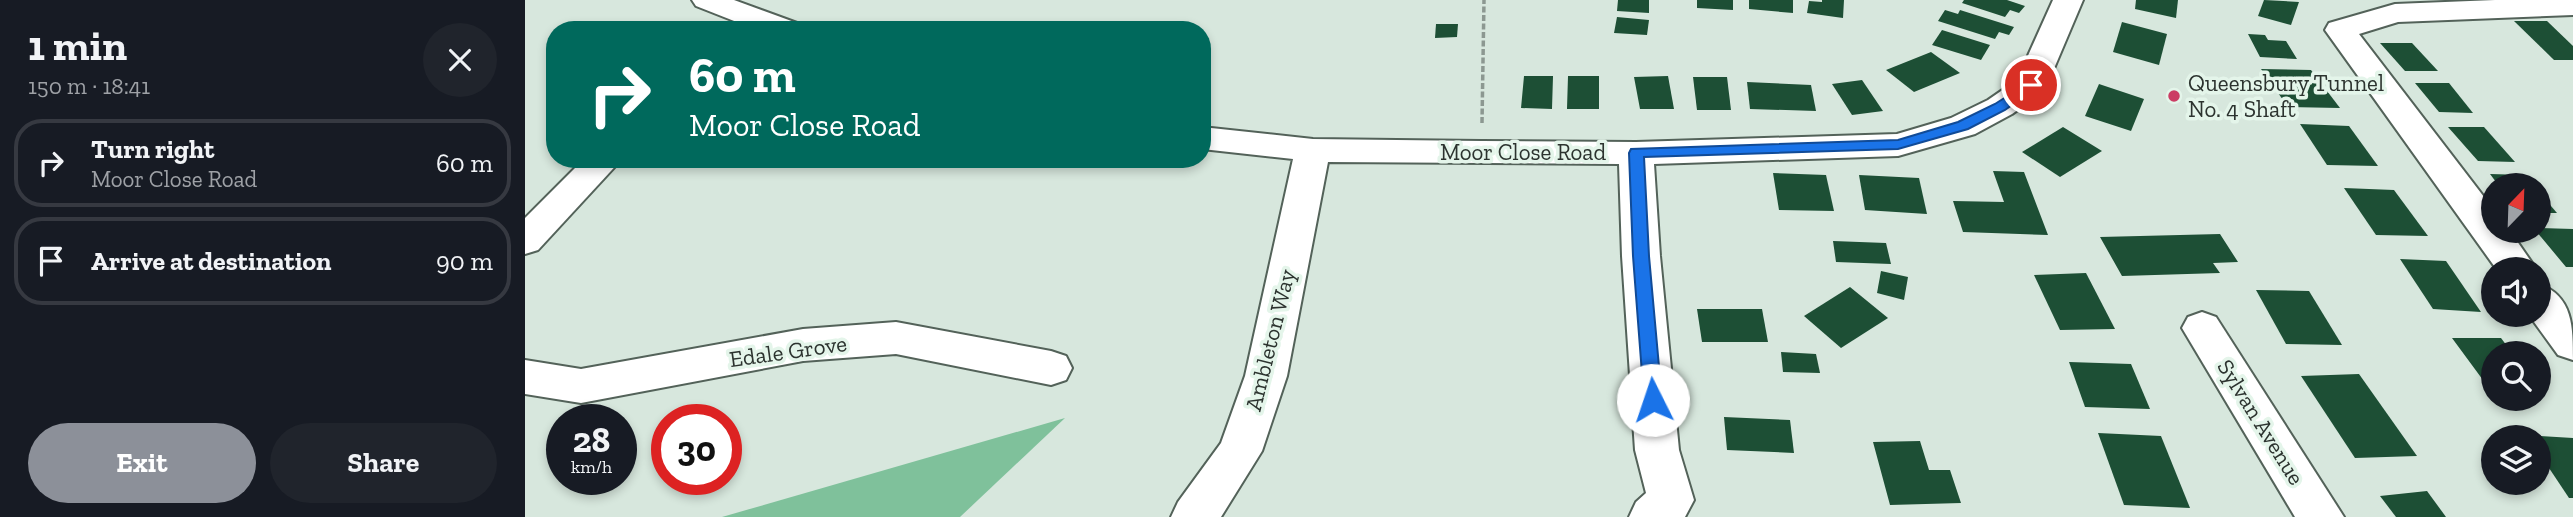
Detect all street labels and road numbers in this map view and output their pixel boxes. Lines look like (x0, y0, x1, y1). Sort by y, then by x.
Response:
street label: Moor Close Road (1440, 138, 1606, 166)
street label: Ambleton Way (1239, 266, 1301, 414)
street label: Edale Grove (727, 329, 849, 373)
street label: Sylvan Avenue (2211, 354, 2311, 490)

